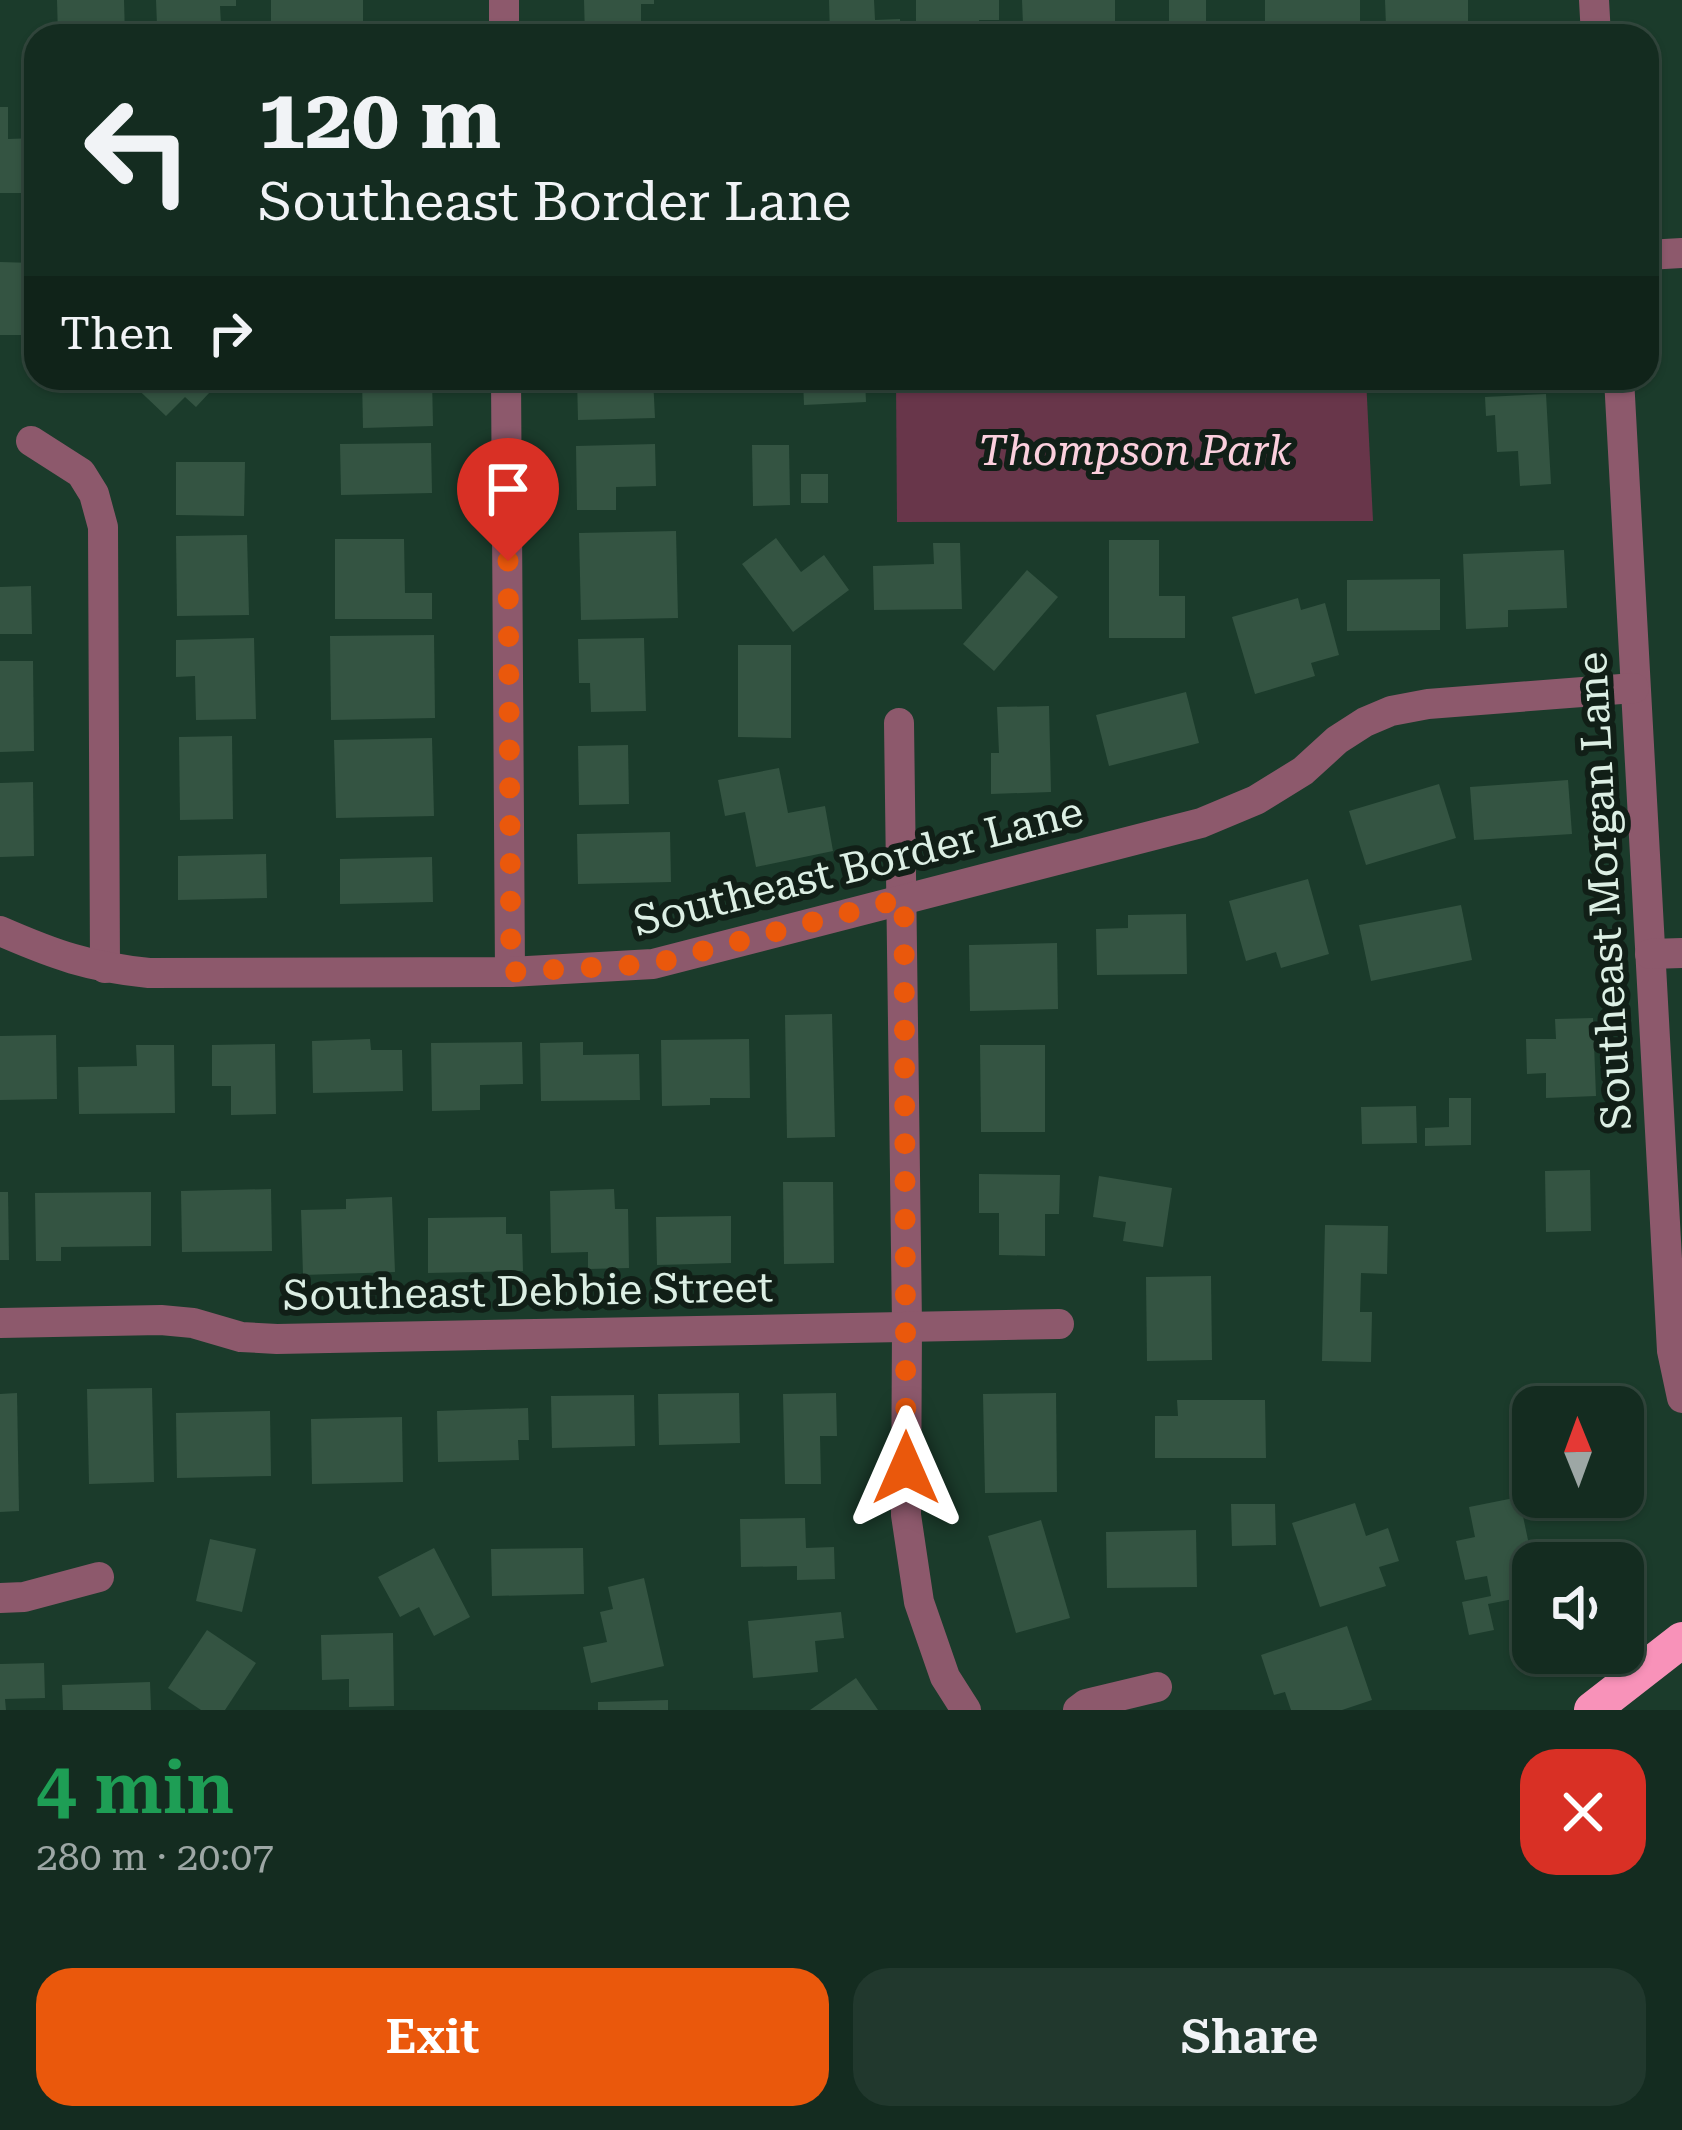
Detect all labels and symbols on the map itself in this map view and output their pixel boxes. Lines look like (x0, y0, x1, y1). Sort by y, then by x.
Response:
park label: Thompson Park (978, 426, 1292, 475)
pin (457, 438, 559, 561)
street label: Southeast Morgan Lane (1567, 651, 1641, 1131)
street label: Southeast Border Lane (628, 786, 1088, 946)
street label: Southeast Debbie Street (282, 1262, 774, 1320)
north arrow (1512, 1386, 1644, 1518)
position arrow (843, 1405, 969, 1531)

